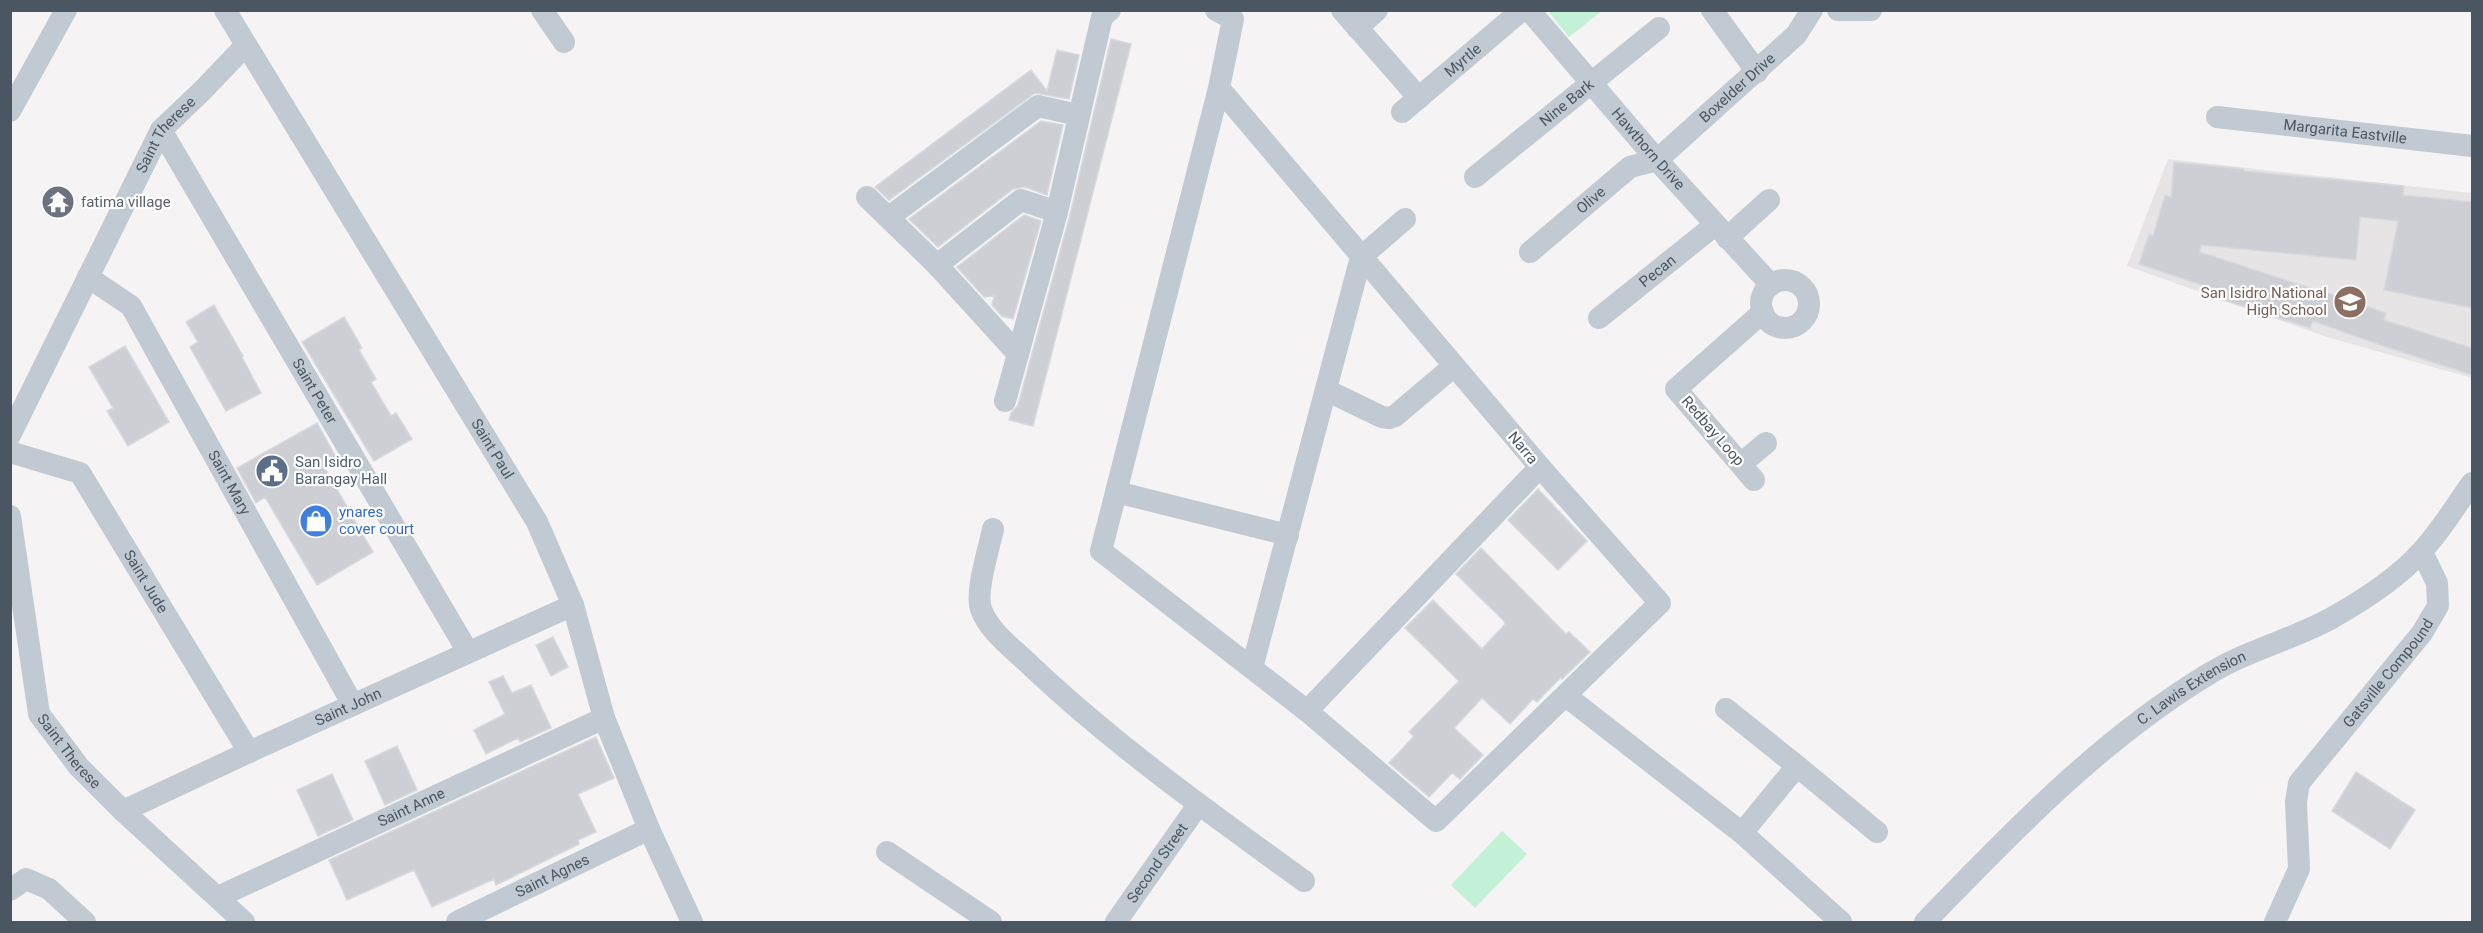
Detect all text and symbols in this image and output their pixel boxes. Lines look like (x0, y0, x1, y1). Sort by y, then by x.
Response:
street label: Myrtle (1441, 40, 1485, 81)
street label: Boxelder Drive (1696, 49, 1779, 127)
street label: Nine Bark (1536, 75, 1598, 130)
street label: Saint Therese (132, 93, 199, 176)
street label: Hawthorn Drive (1608, 104, 1689, 194)
street label: Margarita Eastville (2283, 116, 2408, 148)
street label: Olive (1573, 183, 1609, 218)
temple icon: fatima village (40, 184, 76, 220)
place label: fatima village (81, 193, 171, 211)
street label: Pecan (1636, 251, 1679, 291)
place label: San Isidro National High School (2201, 284, 2327, 319)
school or university icon: San Isidro National High School (2332, 284, 2368, 320)
street label: Saint Peter (288, 355, 341, 427)
street label: Redbay Loop (1678, 392, 1748, 470)
street label: Saint Paul (467, 416, 518, 482)
street label: Narra (1504, 428, 1542, 468)
street label: Saint Mary (204, 447, 254, 518)
public building icon: San Isidro Barangay Hall (254, 453, 290, 489)
place label: San Isidro Barangay Hall (295, 453, 387, 488)
shop icon: ynares cover court (298, 503, 334, 539)
place label: ynares cover court (339, 503, 414, 538)
street label: Saint Jude (120, 547, 172, 616)
street label: Gatsville Compound (2339, 616, 2437, 731)
street label: C. Lawis Extension (2133, 647, 2249, 729)
street label: Saint John (312, 684, 384, 730)
street label: Saint Therese (33, 710, 105, 793)
street label: Saint Anne (375, 784, 448, 831)
street label: Second Street (1123, 820, 1192, 906)
street label: Saint Agnes (513, 850, 592, 901)

